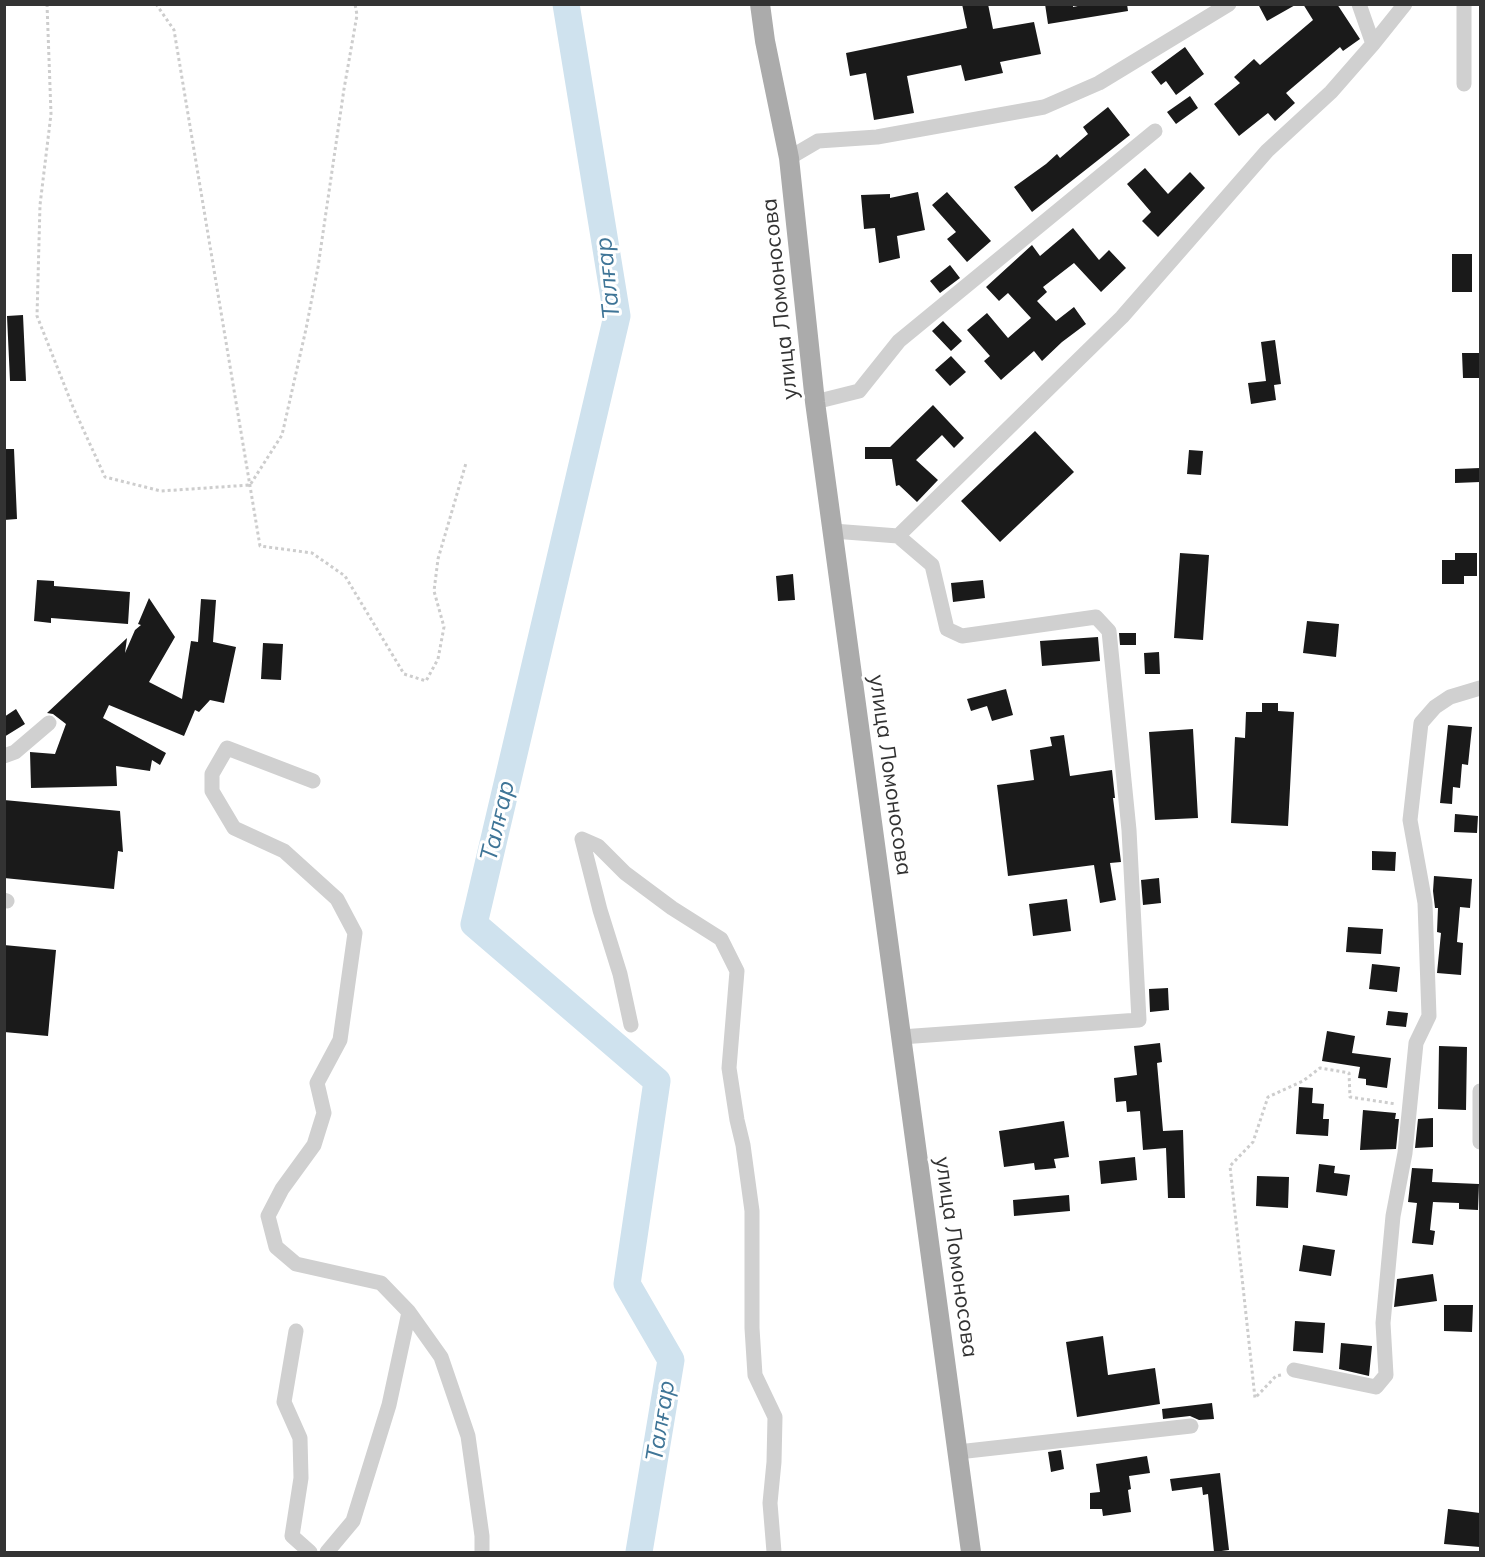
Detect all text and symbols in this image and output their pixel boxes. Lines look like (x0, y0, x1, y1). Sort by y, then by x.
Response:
street label: улица Ломоносова (756, 197, 804, 401)
water label: Талғар (589, 236, 627, 320)
street label: улица Ломоносова (863, 673, 917, 877)
water label: Талғар (475, 778, 521, 864)
street label: улица Ломоносова (929, 1155, 983, 1359)
water label: Талғар (640, 1378, 682, 1464)

